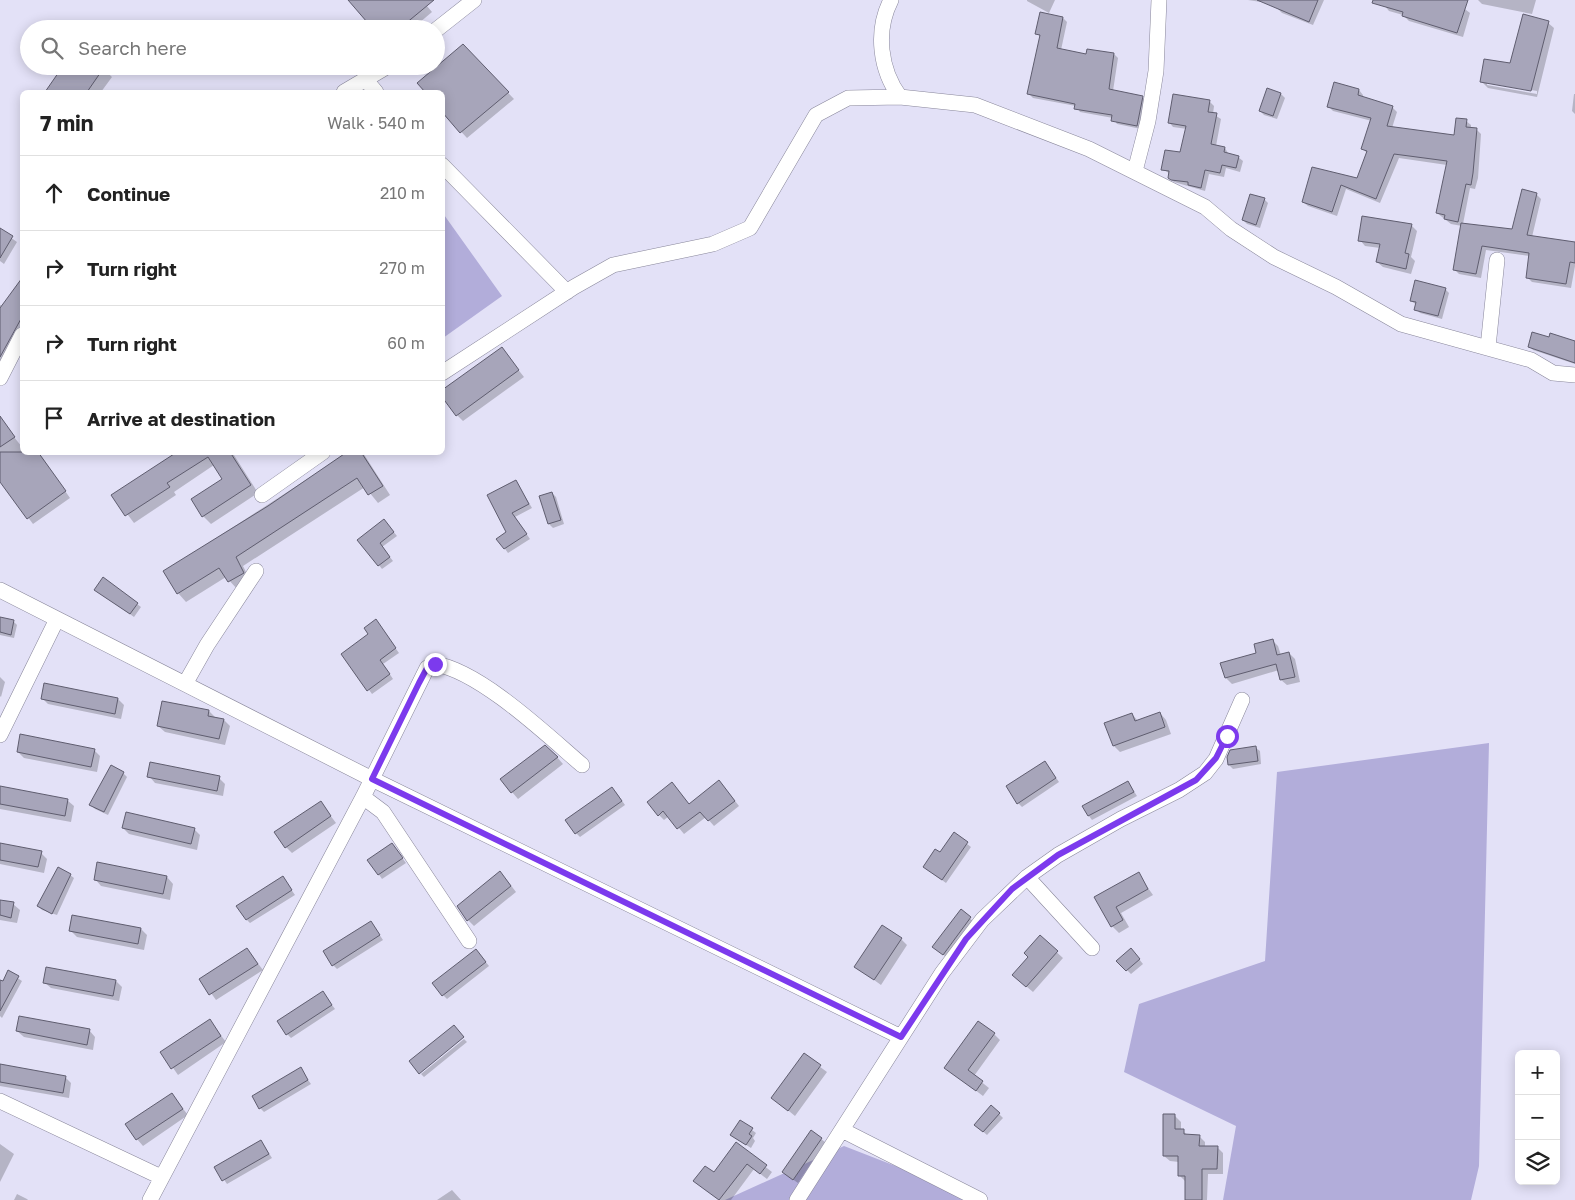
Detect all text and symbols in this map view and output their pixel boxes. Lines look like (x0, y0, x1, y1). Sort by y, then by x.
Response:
search box (20, 20, 445, 75)
icon: search (38, 34, 66, 62)
text: Search here (78, 36, 187, 59)
text: 7 min (40, 110, 94, 136)
text: Walk · 540 m (327, 113, 425, 133)
icon: ahead (40, 179, 68, 207)
text: Continue (87, 182, 170, 205)
text: 210 m (380, 183, 425, 203)
icon: right (40, 254, 68, 282)
text: Turn right (87, 257, 177, 280)
text: 270 m (379, 258, 425, 278)
icon: right (40, 329, 68, 357)
text: Turn right (87, 332, 177, 355)
text: 60 m (387, 333, 425, 353)
icon: arrive (40, 404, 68, 432)
text: Arrive at destination (87, 407, 275, 430)
route end (424, 653, 447, 676)
route start (1216, 725, 1239, 748)
map controls (1515, 1050, 1560, 1185)
button: + (1515, 1050, 1560, 1095)
button: − (1515, 1095, 1560, 1140)
button: layers (1515, 1140, 1560, 1185)

